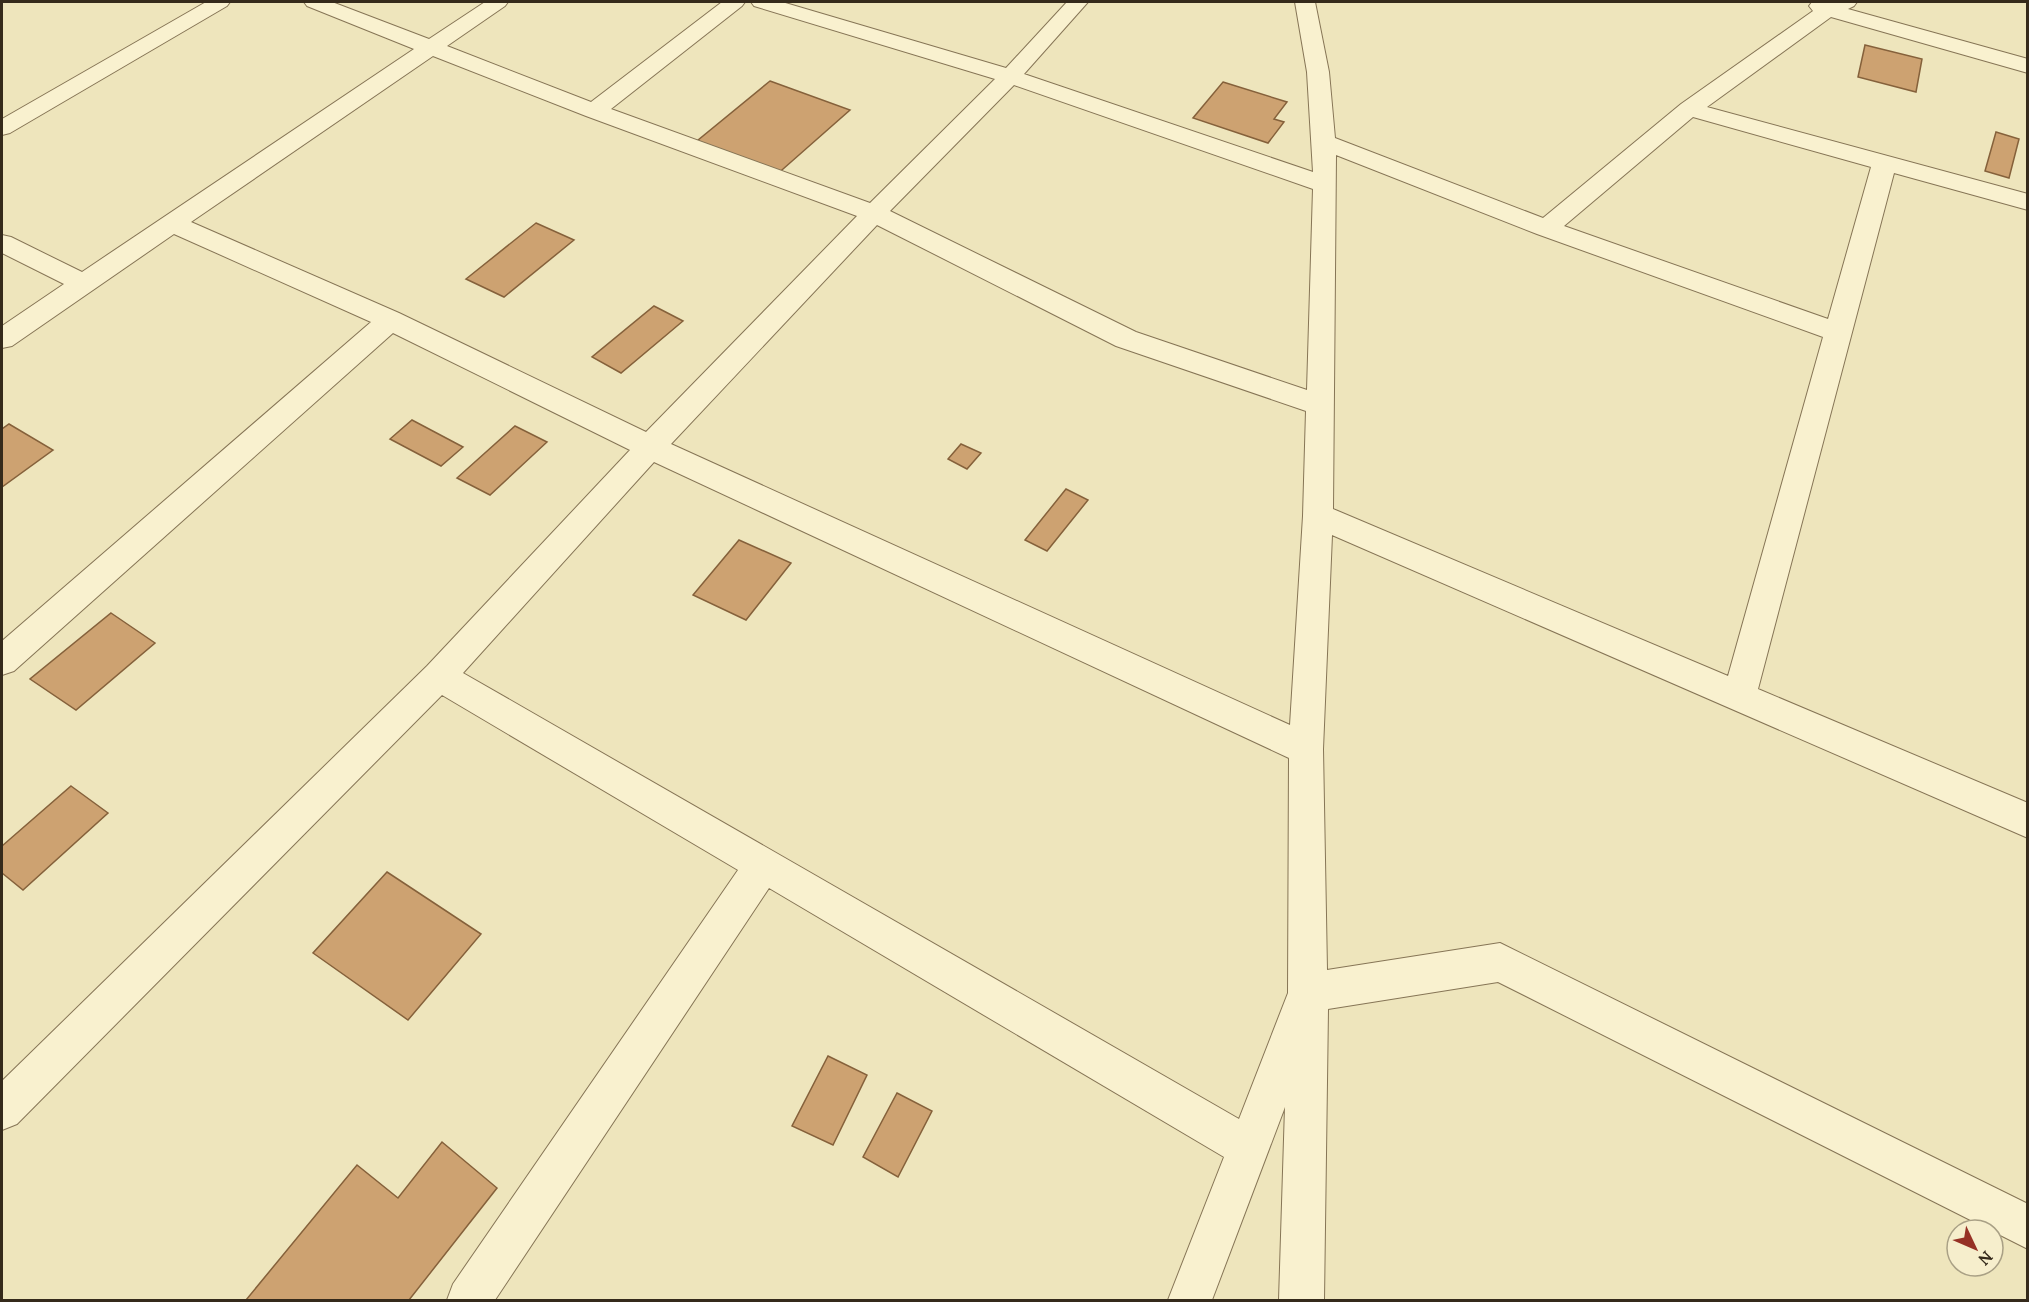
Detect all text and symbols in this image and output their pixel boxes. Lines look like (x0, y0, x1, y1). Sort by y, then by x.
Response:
north arrow (1945, 1218, 2005, 1278)
text: N (1974, 1247, 1997, 1270)

